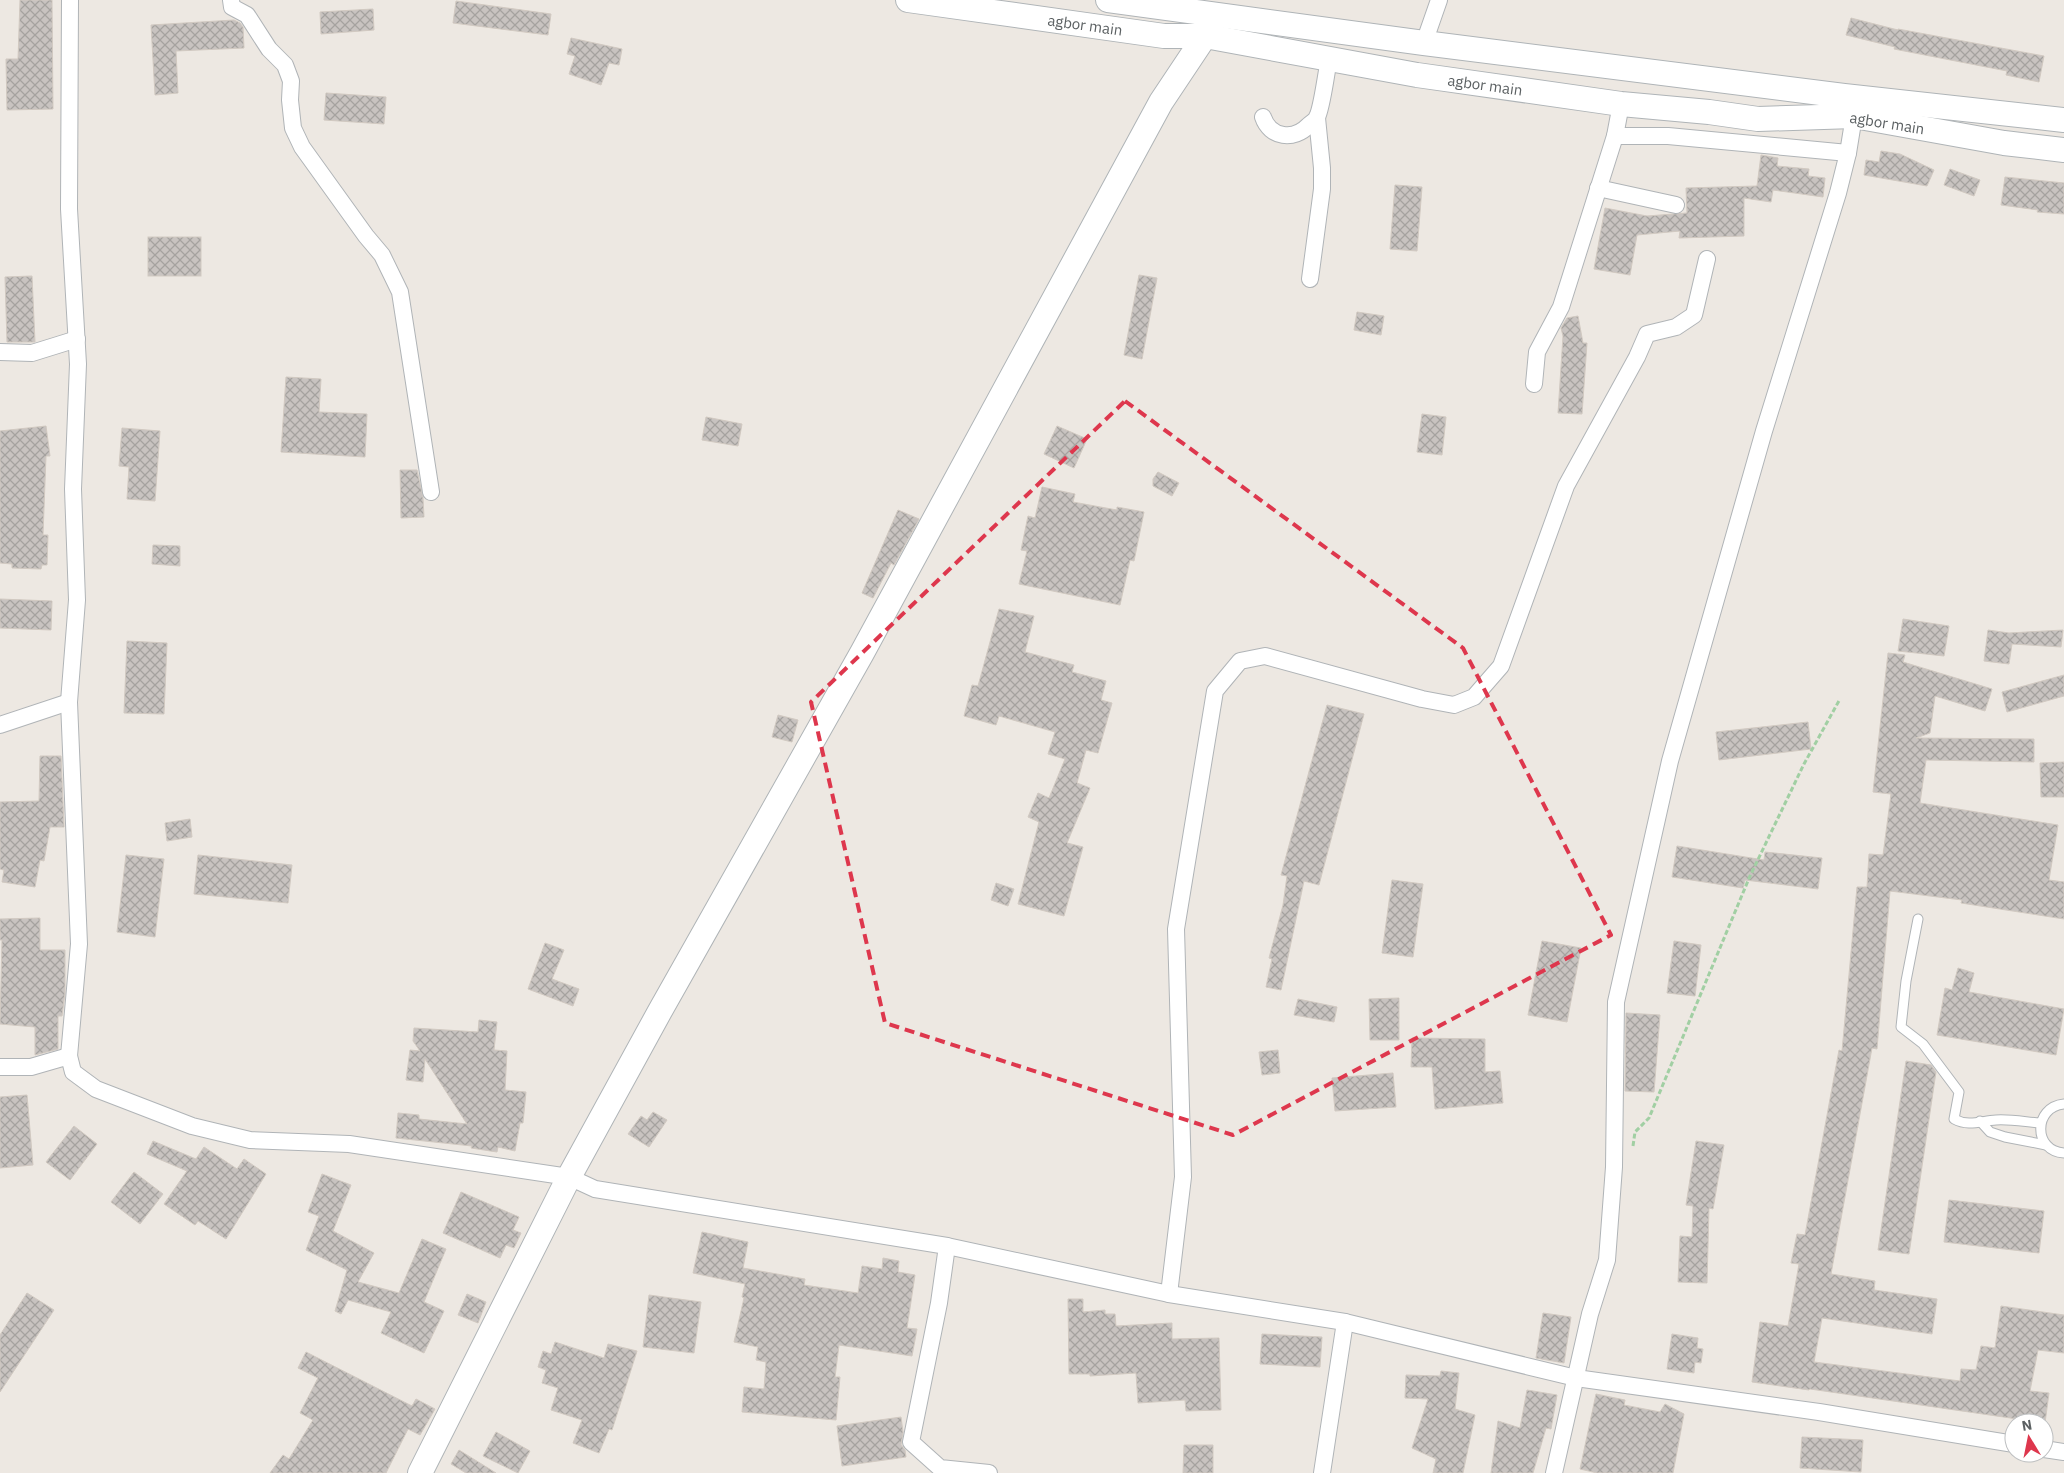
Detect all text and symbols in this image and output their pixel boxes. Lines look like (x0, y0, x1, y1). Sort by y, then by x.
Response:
street label: agbor main (1046, 10, 1124, 40)
street label: agbor main (1446, 70, 1524, 100)
street label: agbor main (1848, 108, 1926, 138)
north arrow (2004, 1413, 2054, 1463)
text: N (2020, 1415, 2033, 1435)

